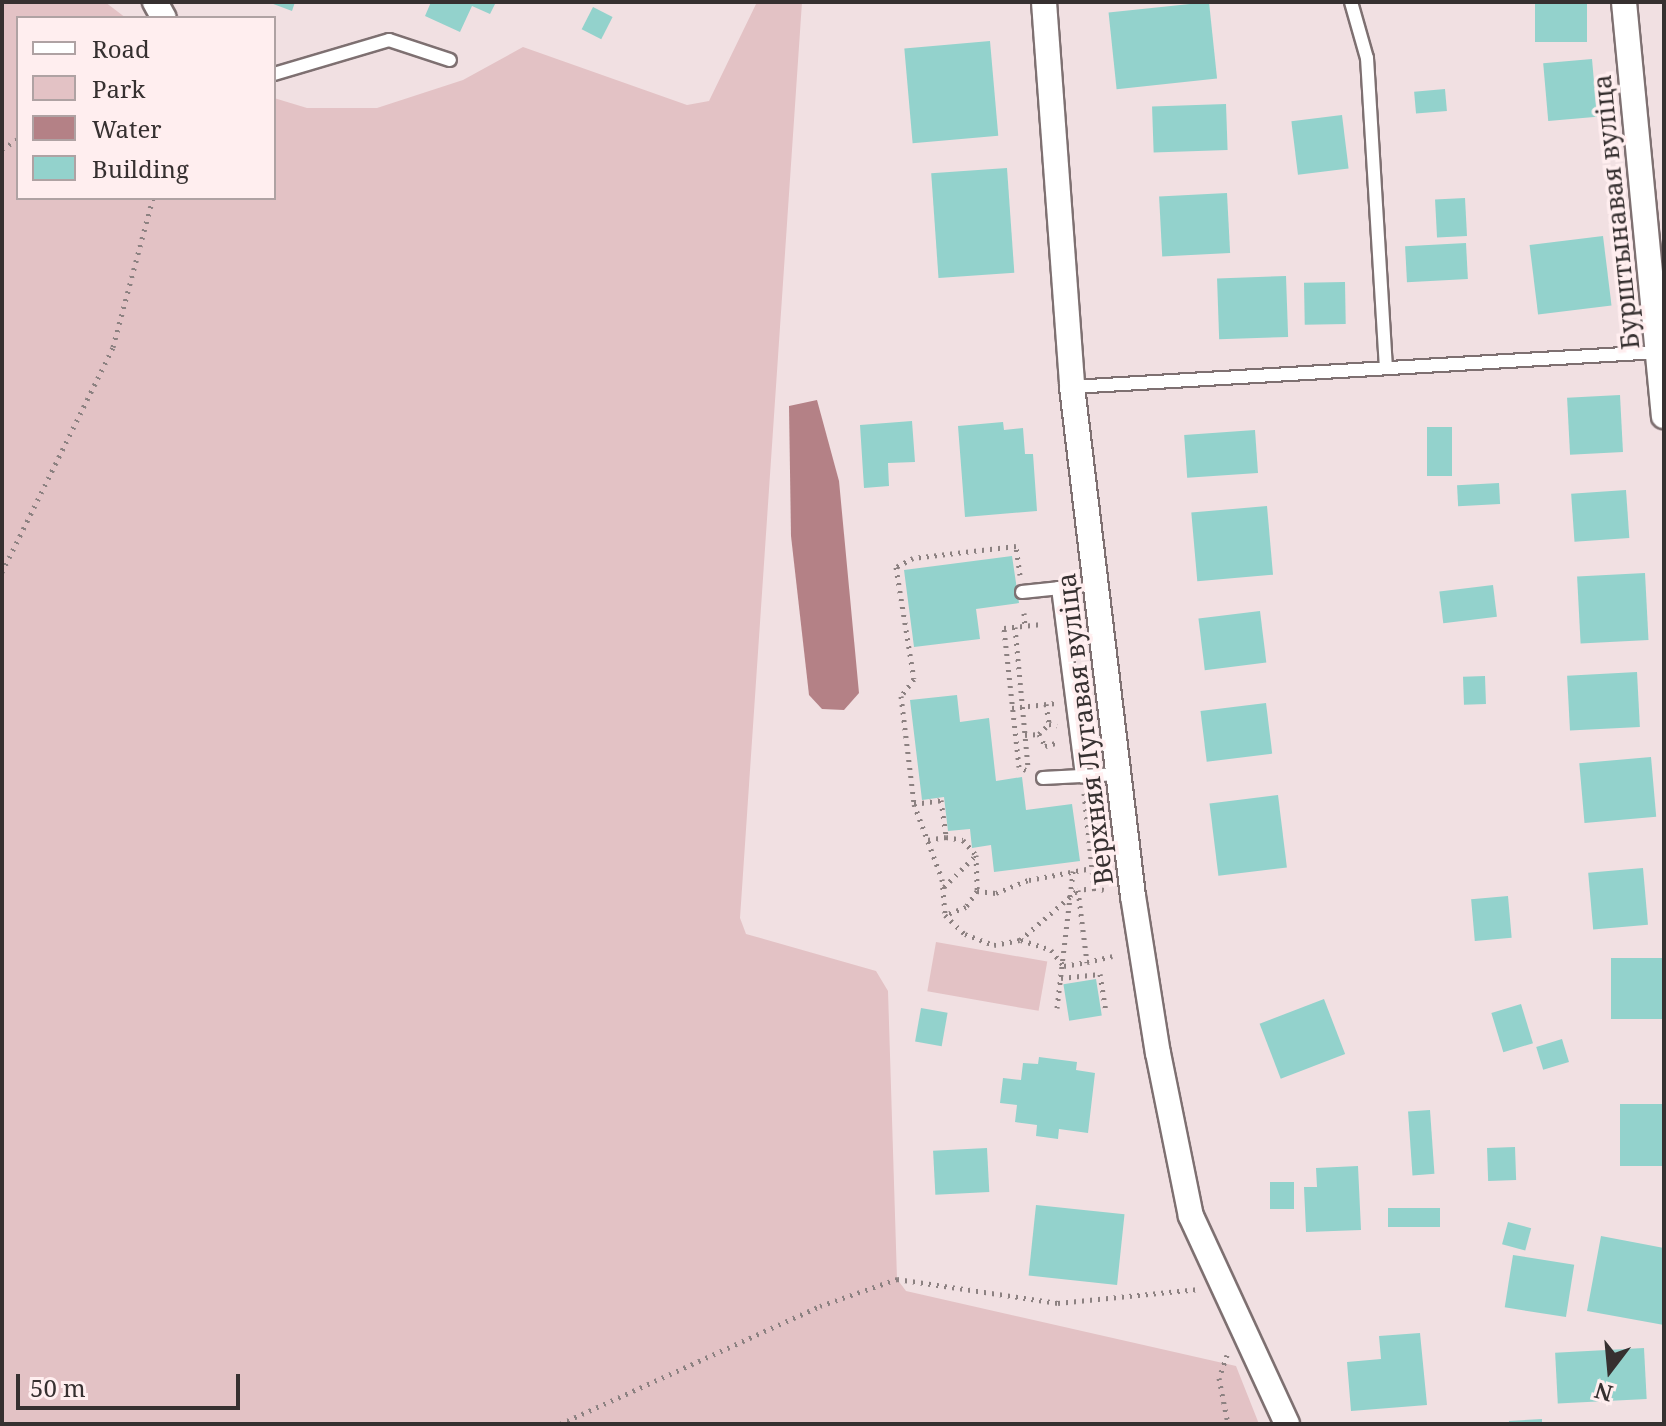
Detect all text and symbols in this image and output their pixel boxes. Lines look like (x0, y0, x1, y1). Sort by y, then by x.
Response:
legend (16, 16, 276, 200)
text: Road (92, 32, 150, 65)
text: Park (92, 72, 145, 105)
street label: Бурштынавая вуліца (1586, 73, 1646, 351)
text: Water (92, 112, 162, 145)
text: Building (92, 152, 189, 185)
street label: Верхняя Лугавая вуліца (1050, 571, 1120, 887)
north arrow (1570, 1330, 1650, 1410)
scale bar (20, 1358, 244, 1408)
text: 50 m (30, 1371, 86, 1404)
text: N (1591, 1376, 1616, 1410)

